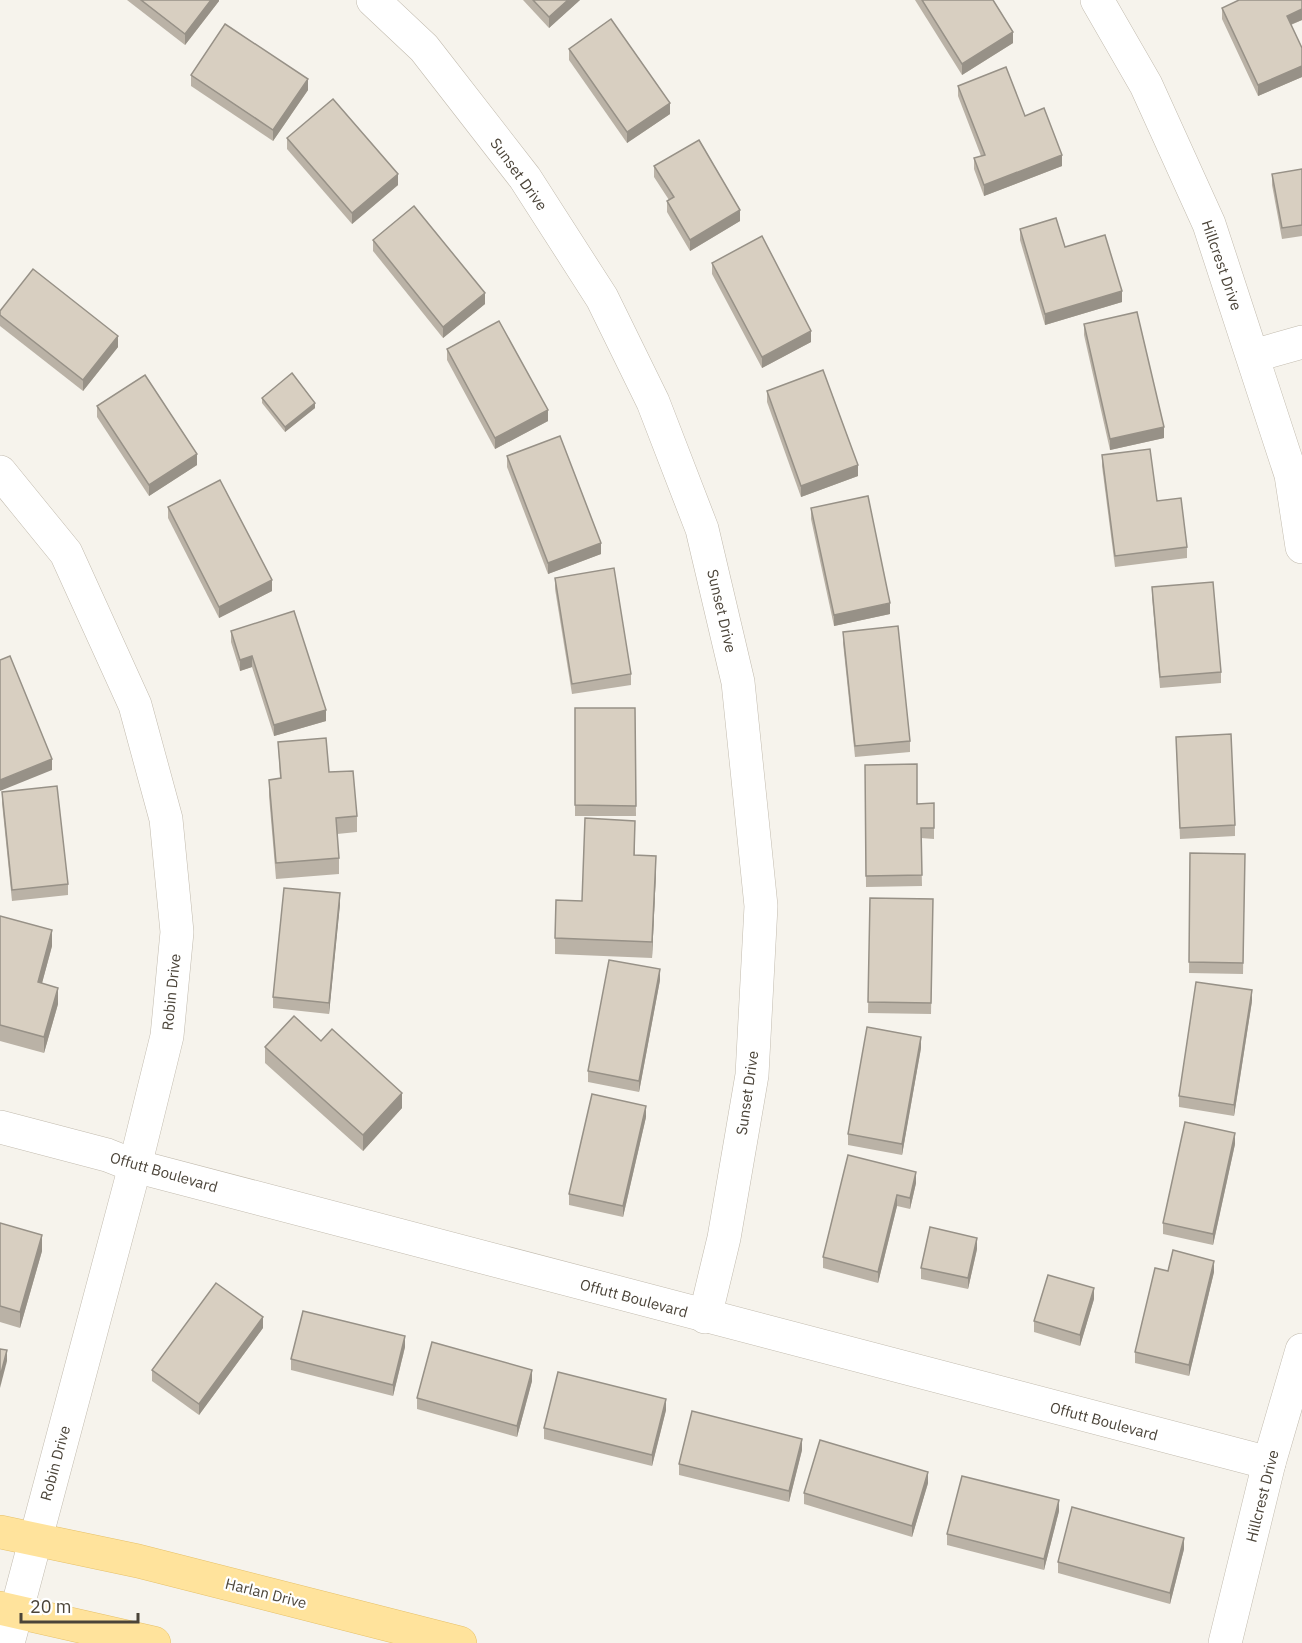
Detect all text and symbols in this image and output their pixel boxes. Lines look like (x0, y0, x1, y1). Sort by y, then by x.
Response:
street label: Sunset Drive (486, 134, 552, 214)
street label: Hillcrest Drive (1198, 217, 1246, 313)
street label: Sunset Drive (703, 567, 741, 655)
street label: Robin Drive (158, 953, 184, 1031)
street label: Sunset Drive (732, 1050, 762, 1136)
street label: Offutt Boulevard (108, 1148, 220, 1196)
street label: Offutt Boulevard (578, 1274, 690, 1322)
street label: Offutt Boulevard (1048, 1397, 1160, 1445)
street label: Robin Drive (36, 1423, 74, 1503)
street label: Hillcrest Drive (1241, 1448, 1283, 1544)
street label: Harlan Drive (223, 1574, 309, 1612)
scale bar (21, 1586, 138, 1624)
text: 20 m (30, 1595, 72, 1618)

